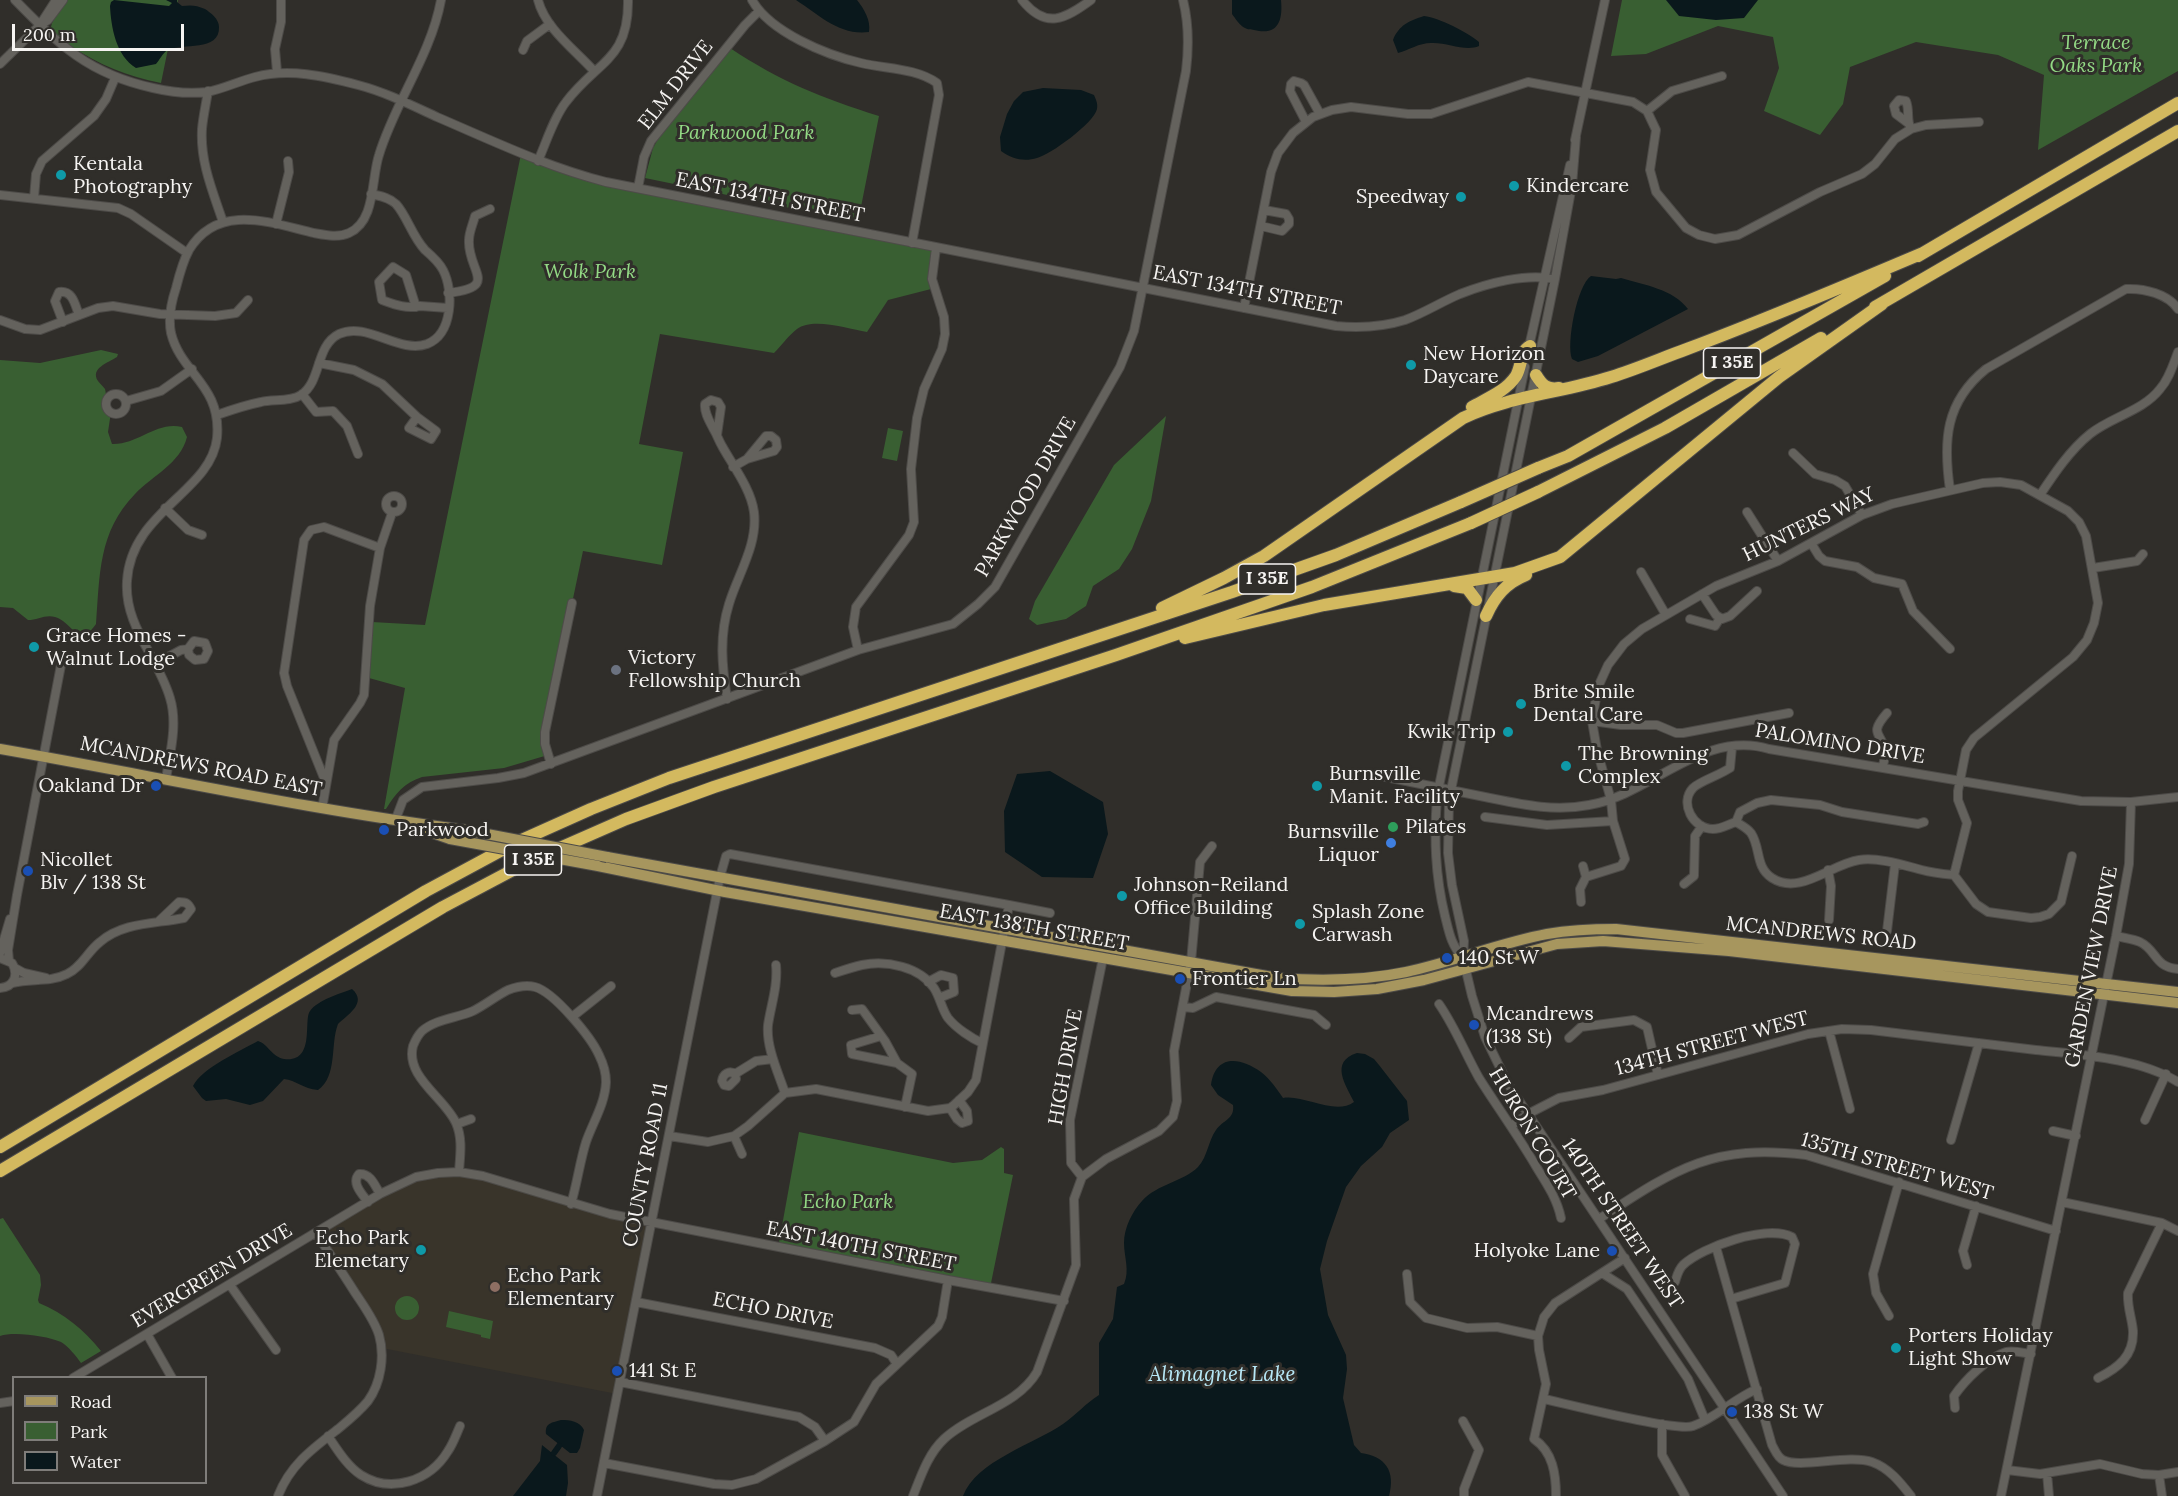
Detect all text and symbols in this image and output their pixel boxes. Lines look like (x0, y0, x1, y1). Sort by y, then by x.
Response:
scale bar (15, 12, 188, 50)
text: 200 m (23, 23, 76, 46)
park label: Terrace Oaks Park (2050, 31, 2142, 78)
street label: ELM DRIVE (634, 35, 718, 135)
park label: Parkwood Park (677, 121, 815, 145)
place label: Kentala Photography (73, 152, 192, 199)
marker: Kentala Photography (54, 168, 68, 182)
street label: EAST 134TH STREET (674, 168, 866, 228)
place label: Kindercare (1526, 174, 1629, 198)
marker: Kindercare (1507, 179, 1521, 193)
place label: Speedway (1356, 185, 1449, 209)
marker: Speedway (1454, 190, 1468, 204)
park label: Wolk Park (544, 260, 636, 284)
street label: EAST 134TH STREET (1151, 261, 1343, 321)
place label: New Horizon Daycare (1423, 342, 1545, 389)
road number: I 35E (1704, 348, 1760, 378)
marker: New Horizon Daycare (1404, 358, 1418, 372)
street label: PARKWOOD DRIVE (970, 413, 1082, 581)
street label: HUNTERS WAY (1739, 483, 1879, 567)
road number: I 35E (1238, 564, 1296, 594)
place label: Grace Homes - Walnut Lodge (46, 624, 187, 671)
marker: Grace Homes - Walnut Lodge (27, 640, 41, 654)
place label: Victory Fellowship Church (628, 646, 801, 693)
marker: Victory Fellowship Church (609, 663, 623, 677)
place label: Brite Smile Dental Care (1533, 680, 1643, 727)
marker: Brite Smile Dental Care (1514, 697, 1528, 711)
street label: PALOMINO DRIVE (1753, 719, 1927, 769)
place label: Kwik Trip (1407, 720, 1496, 744)
marker: Kwik Trip (1501, 725, 1515, 739)
street label: MCANDREWS ROAD EAST (78, 732, 324, 802)
place label: The Browning Complex (1578, 742, 1708, 789)
marker: The Browning Complex (1559, 759, 1573, 773)
place label: Burnsville Manit. Facility (1329, 762, 1460, 809)
place label: Oakland Dr (38, 774, 144, 798)
marker: Oakland Dr (149, 779, 163, 793)
marker: Burnsville Manit. Facility (1310, 779, 1324, 793)
place label: Pilates (1405, 815, 1466, 839)
place label: Parkwood (396, 818, 489, 842)
place label: Burnsville Liquor (1287, 820, 1379, 867)
marker: Pilates (1386, 820, 1400, 834)
marker: Parkwood (377, 823, 391, 837)
marker: Burnsville Liquor (1384, 836, 1398, 850)
road number: I 35E (504, 845, 562, 875)
place label: Nicollet Blv / 138 St (40, 848, 146, 895)
marker: Nicollet Blv / 138 St (21, 864, 35, 878)
street label: GARDEN VIEW DRIVE (2061, 864, 2123, 1070)
place label: Johnson-Reiland Office Building (1134, 873, 1288, 920)
marker: Johnson-Reiland Office Building (1115, 889, 1129, 903)
street label: EAST 138TH STREET (937, 900, 1131, 956)
place label: Splash Zone Carwash (1312, 900, 1424, 947)
street label: MCANDREWS ROAD (1724, 912, 1918, 956)
marker: Splash Zone Carwash (1293, 917, 1307, 931)
place label: 140 St W (1459, 946, 1539, 970)
marker: 140 St W (1440, 951, 1454, 965)
place label: Frontier Ln (1192, 967, 1297, 991)
marker: Frontier Ln (1173, 972, 1187, 986)
place label: Mcandrews (138 St) (1486, 1002, 1594, 1049)
street label: HIGH DRIVE (1044, 1007, 1088, 1127)
street label: 134TH STREET WEST (1613, 1007, 1811, 1081)
marker: Mcandrews (138 St) (1467, 1018, 1481, 1032)
street label: HURON COURT (1483, 1064, 1581, 1204)
street label: COUNTY ROAD 11 (618, 1081, 674, 1249)
street label: 135TH STREET WEST (1798, 1128, 1996, 1206)
street label: 140TH STREET WEST (1556, 1134, 1688, 1314)
park label: Echo Park (803, 1190, 893, 1214)
street label: EAST 140TH STREET (764, 1217, 958, 1277)
street label: EVERGREEN DRIVE (127, 1219, 297, 1333)
place label: Echo Park Elemetary (314, 1226, 409, 1273)
place label: Holyoke Lane (1474, 1239, 1600, 1263)
marker: Echo Park Elemetary (414, 1243, 428, 1257)
marker: Holyoke Lane (1605, 1244, 1619, 1258)
place label: Echo Park Elementary (507, 1264, 614, 1311)
marker: Echo Park Elementary (488, 1280, 502, 1294)
street label: ECHO DRIVE (711, 1288, 835, 1334)
place label: Porters Holiday Light Show (1908, 1324, 2053, 1371)
marker: Porters Holiday Light Show (1889, 1341, 1903, 1355)
place label: 141 St E (629, 1359, 696, 1383)
water label: Alimagnet Lake (1148, 1362, 1296, 1388)
marker: 141 St E (610, 1364, 624, 1378)
legend (12, 1376, 207, 1484)
text: Road (70, 1390, 112, 1413)
place label: 138 St W (1744, 1400, 1823, 1424)
marker: 138 St W (1725, 1405, 1739, 1419)
text: Park (70, 1420, 107, 1443)
text: Water (70, 1450, 121, 1473)

